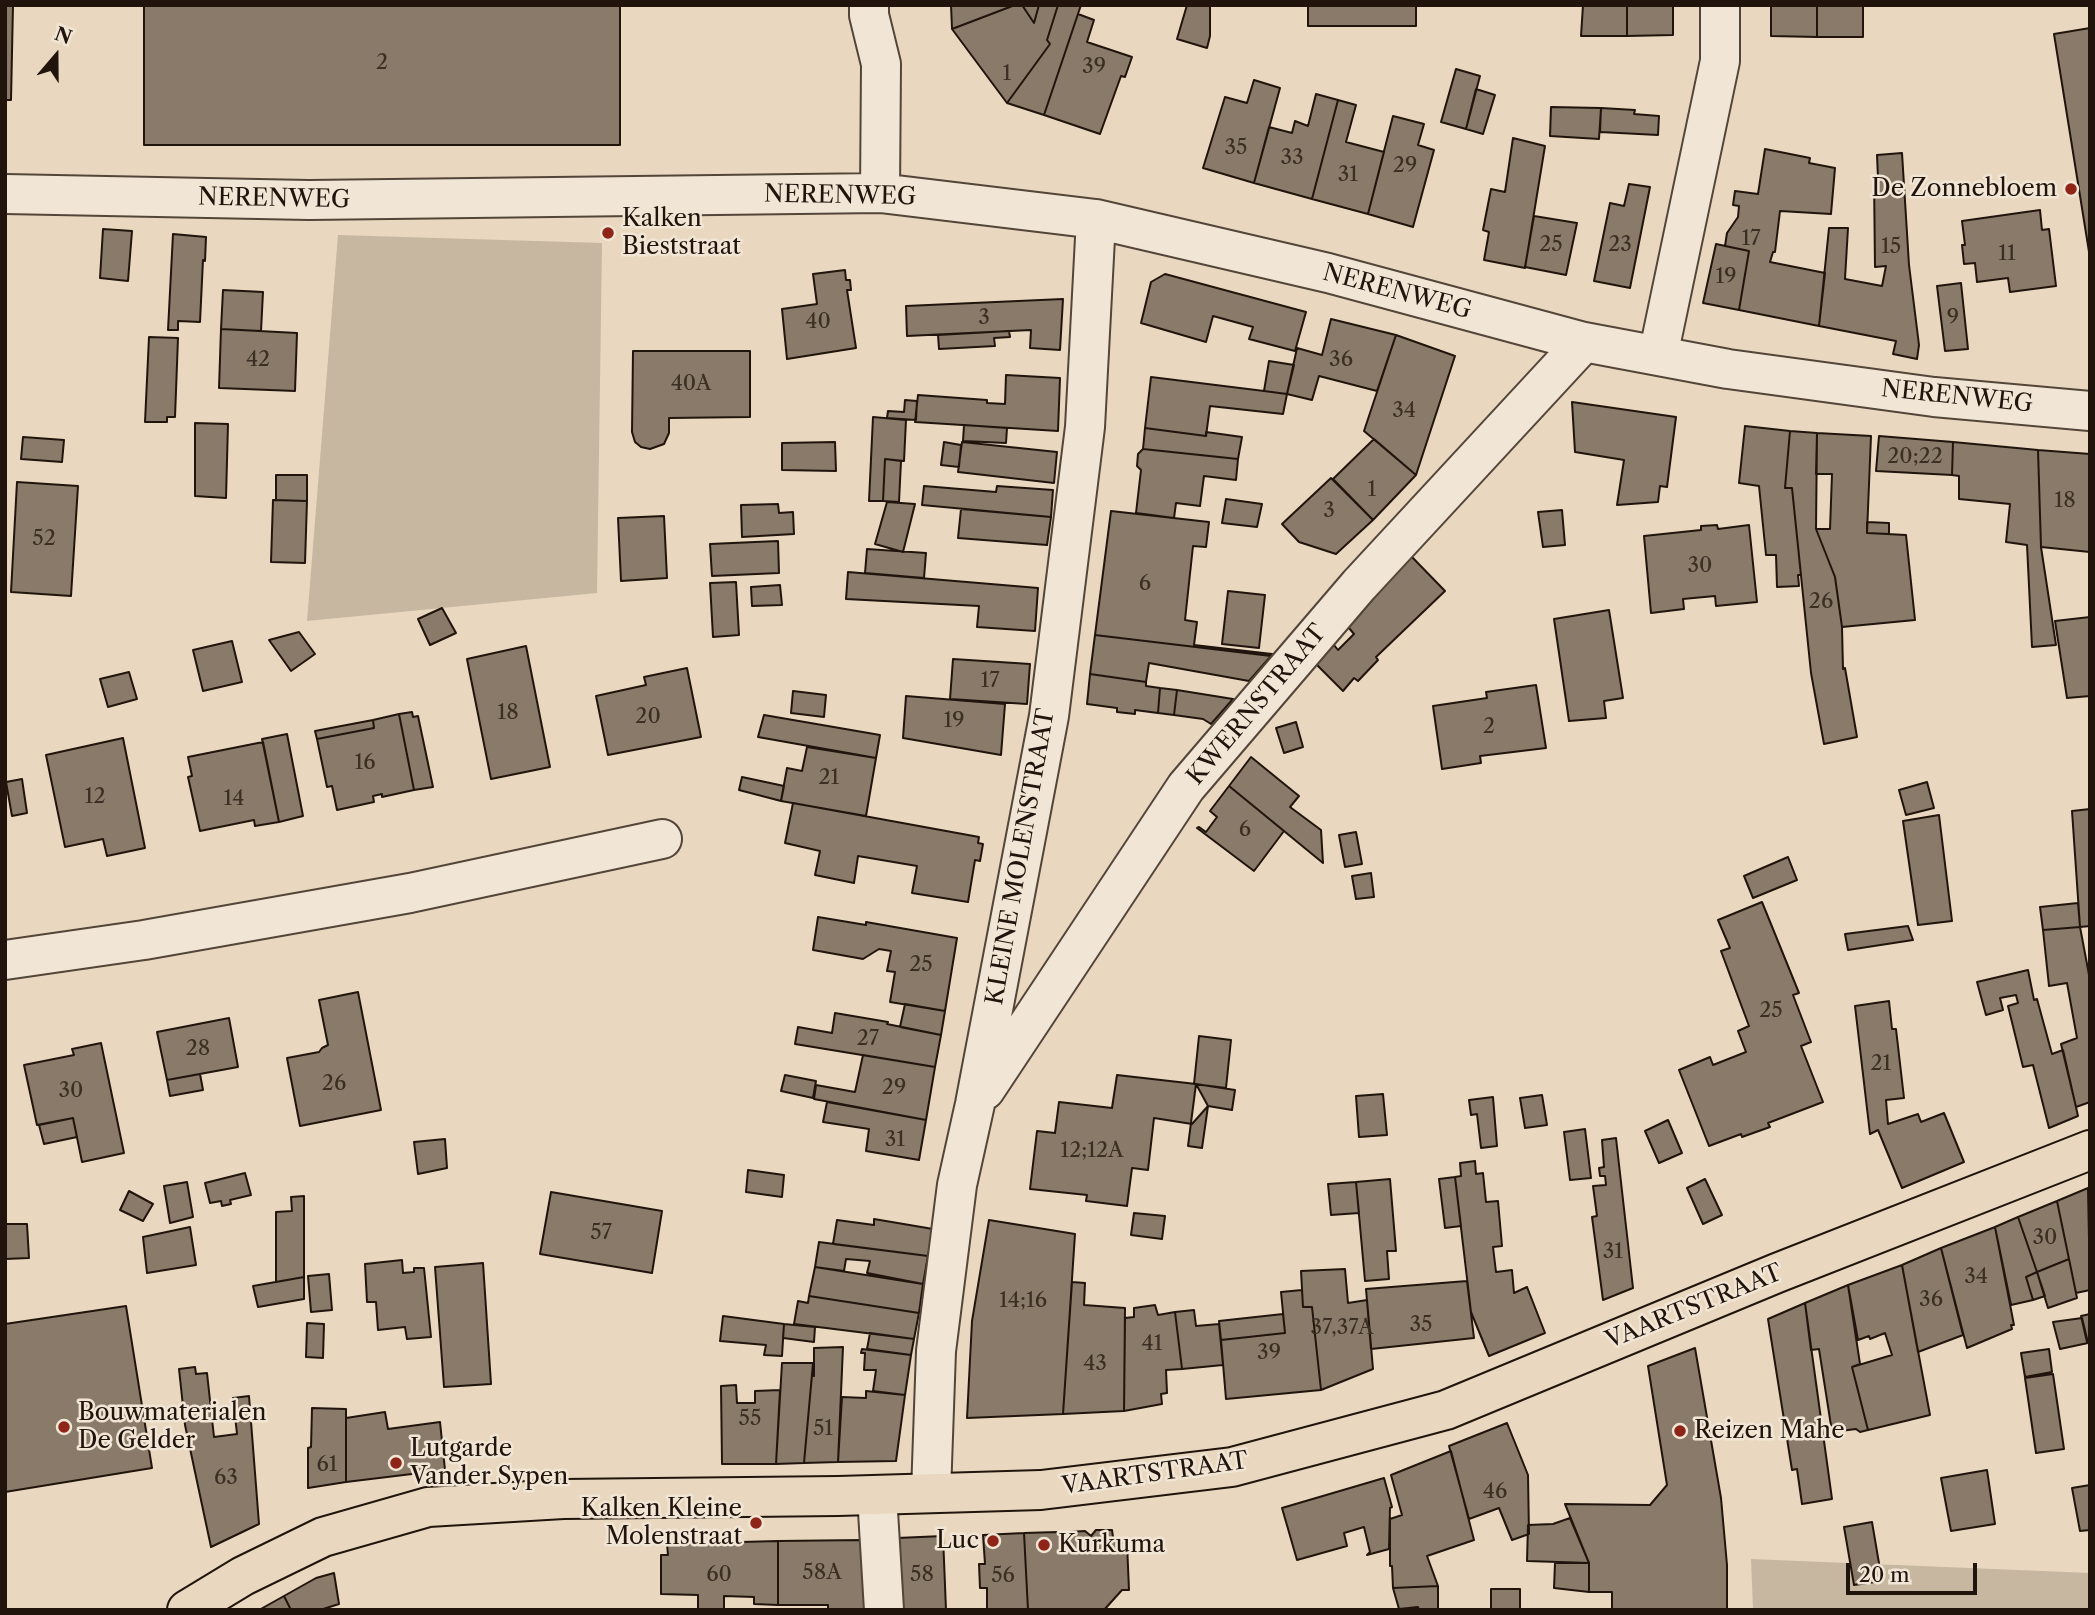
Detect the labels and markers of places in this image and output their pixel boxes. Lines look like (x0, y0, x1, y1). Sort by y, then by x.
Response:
place label: De Zonnebloem (1871, 175, 2057, 203)
marker: De Zonnebloem (2063, 181, 2079, 197)
place label: Kalken Bieststraat (622, 205, 741, 261)
marker: Kalken Bieststraat (600, 225, 616, 241)
place label: Bouwmaterialen De Gelder (78, 1399, 266, 1455)
place label: Reizen Mahe (1694, 1417, 1845, 1445)
marker: Bouwmaterialen De Gelder (56, 1419, 72, 1435)
marker: Reizen Mahe (1672, 1423, 1688, 1439)
place label: Lutgarde Vander Sypen (410, 1435, 568, 1491)
marker: Lutgarde Vander Sypen (388, 1455, 404, 1471)
place label: Kalken Kleine Molenstraat (581, 1495, 742, 1551)
marker: Kalken Kleine Molenstraat (748, 1515, 764, 1531)
place label: Luc (936, 1527, 979, 1555)
place label: Kurkuma (1058, 1531, 1165, 1559)
marker: Luc (985, 1533, 1001, 1549)
marker: Kurkuma (1036, 1537, 1052, 1553)

